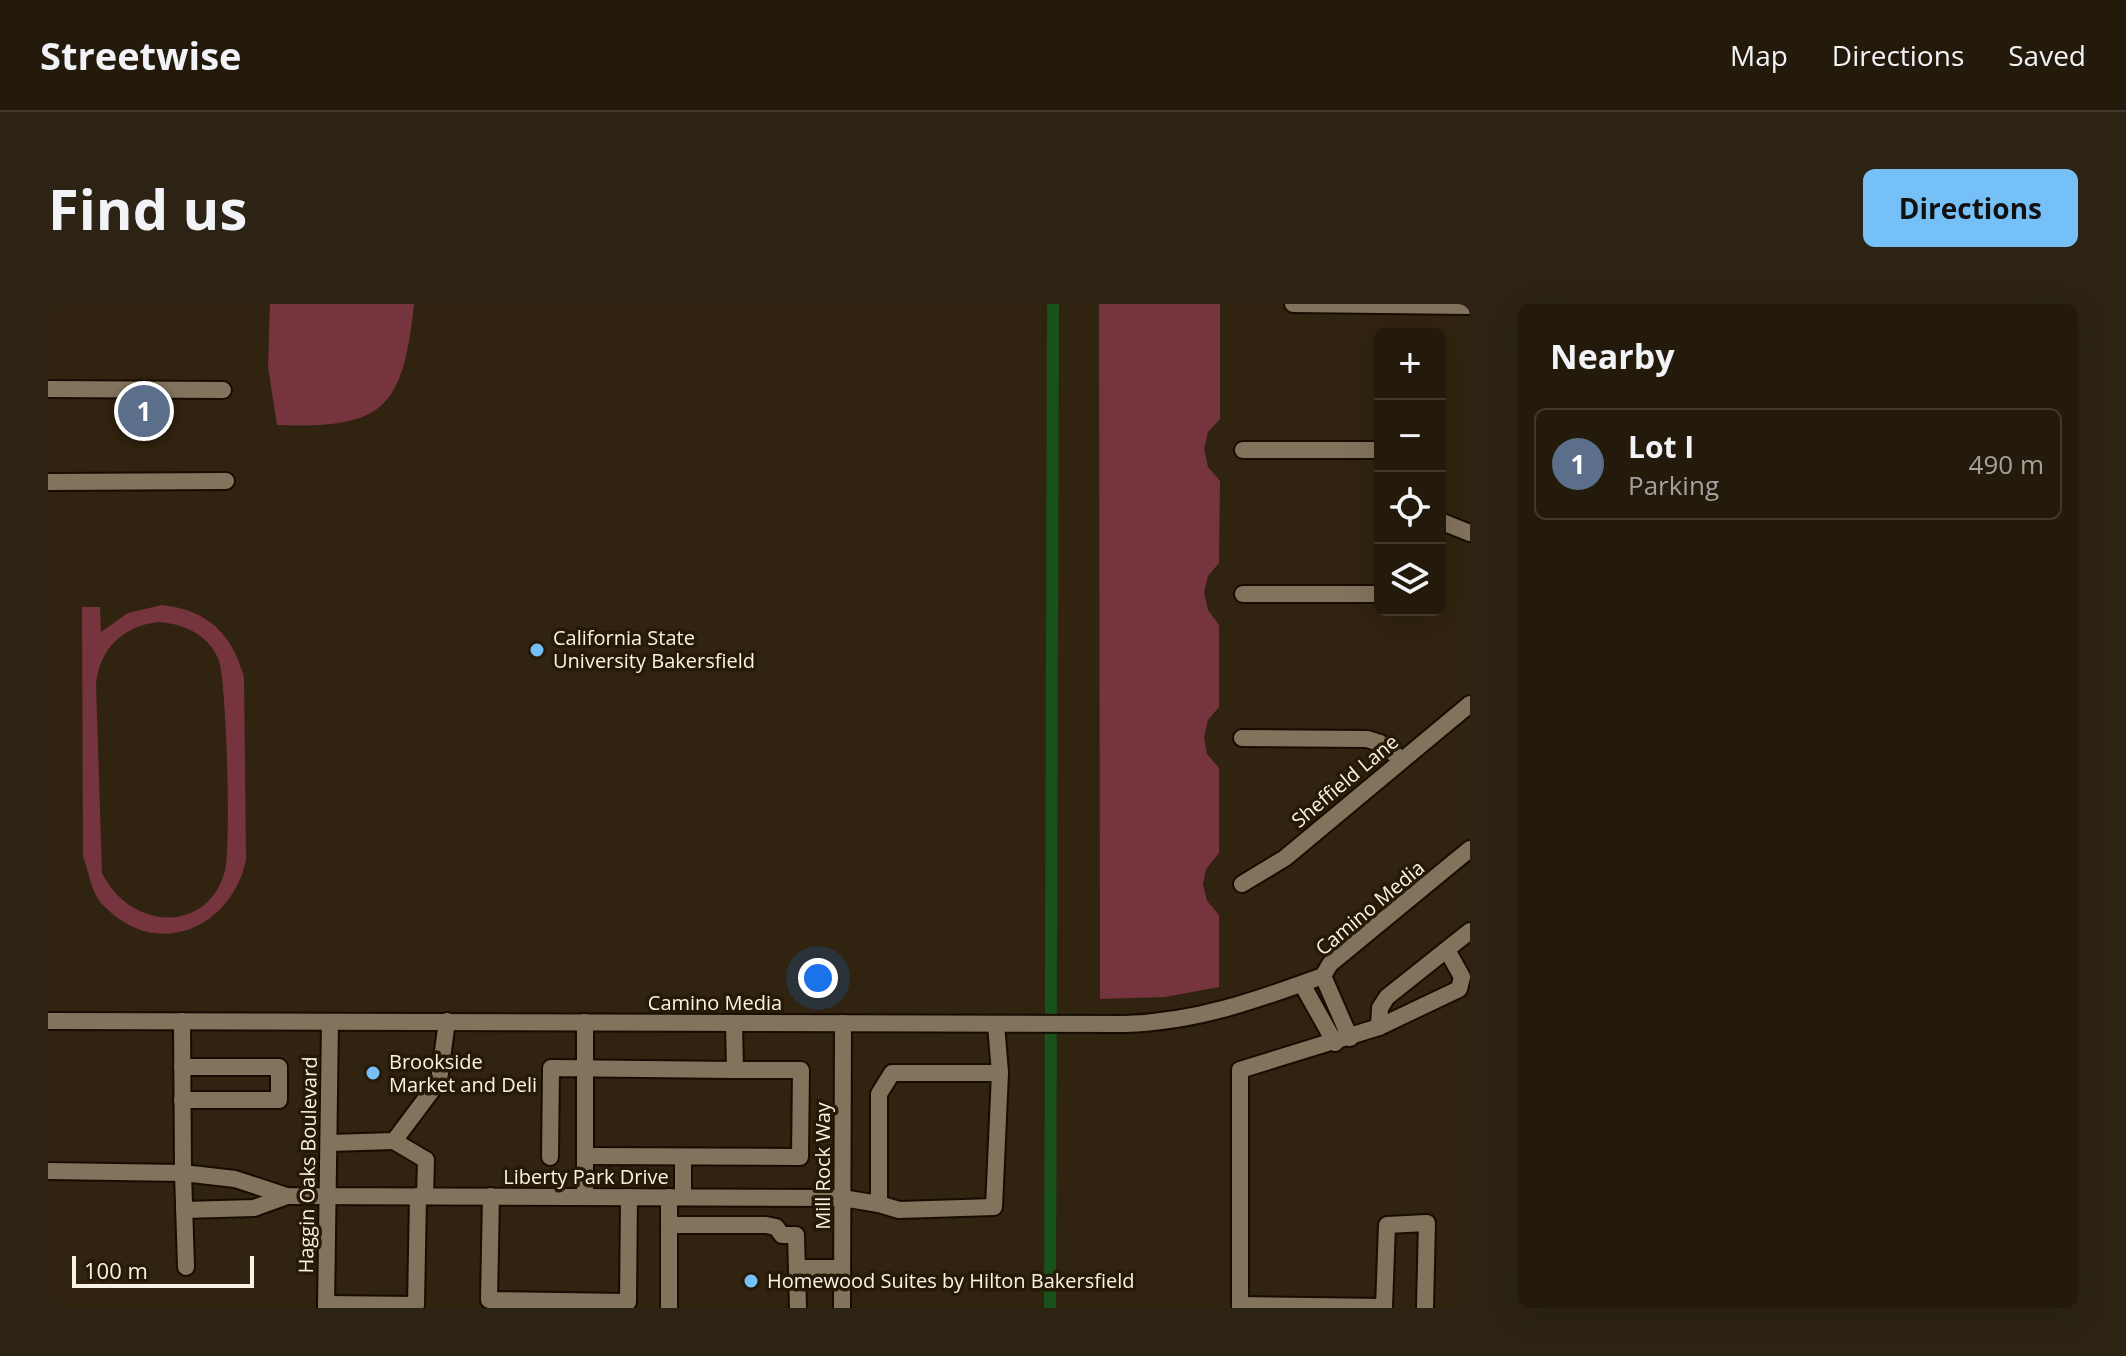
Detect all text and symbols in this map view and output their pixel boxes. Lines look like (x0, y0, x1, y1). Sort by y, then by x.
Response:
text: Streetwise (40, 29, 242, 81)
text: Map (1730, 36, 1788, 74)
text: Directions (1832, 36, 1964, 74)
text: Saved (2008, 36, 2086, 74)
button: Directions (1863, 169, 2078, 247)
text: Find us (48, 170, 247, 246)
map controls (1374, 328, 1446, 616)
button: + (1374, 328, 1446, 400)
text: Nearby (1550, 333, 1675, 379)
pin: 1 (118, 381, 170, 441)
button: − (1374, 400, 1446, 472)
text: Lot I (1628, 426, 1694, 467)
text: 1 (1571, 446, 1585, 482)
text: 490 m (1969, 446, 2044, 482)
text: Parking (1628, 467, 1719, 503)
button: locate (1374, 472, 1446, 544)
button: layers (1374, 544, 1446, 616)
place label: California State University Bakersfield (553, 624, 755, 674)
marker: California State University Bakersfield (528, 641, 546, 659)
street label: Sheffield Lane (1286, 728, 1404, 833)
street label: Camino Media (1310, 854, 1430, 961)
your location (798, 958, 838, 998)
street label: Camino Media (648, 989, 782, 1016)
place label: Brookside Market and Deli (389, 1048, 537, 1098)
street label: Haggin Oaks Boulevard (292, 1056, 323, 1274)
marker: Brookside Market and Deli (364, 1064, 382, 1082)
street label: Mill Rock Way (809, 1101, 836, 1230)
street label: Liberty Park Drive (503, 1163, 669, 1190)
scale bar (72, 1252, 254, 1288)
text: 100 m (84, 1255, 148, 1285)
place label: Homewood Suites by Hilton Bakersfield (767, 1267, 1135, 1294)
marker: Homewood Suites by Hilton Bakersfield (742, 1272, 760, 1290)

